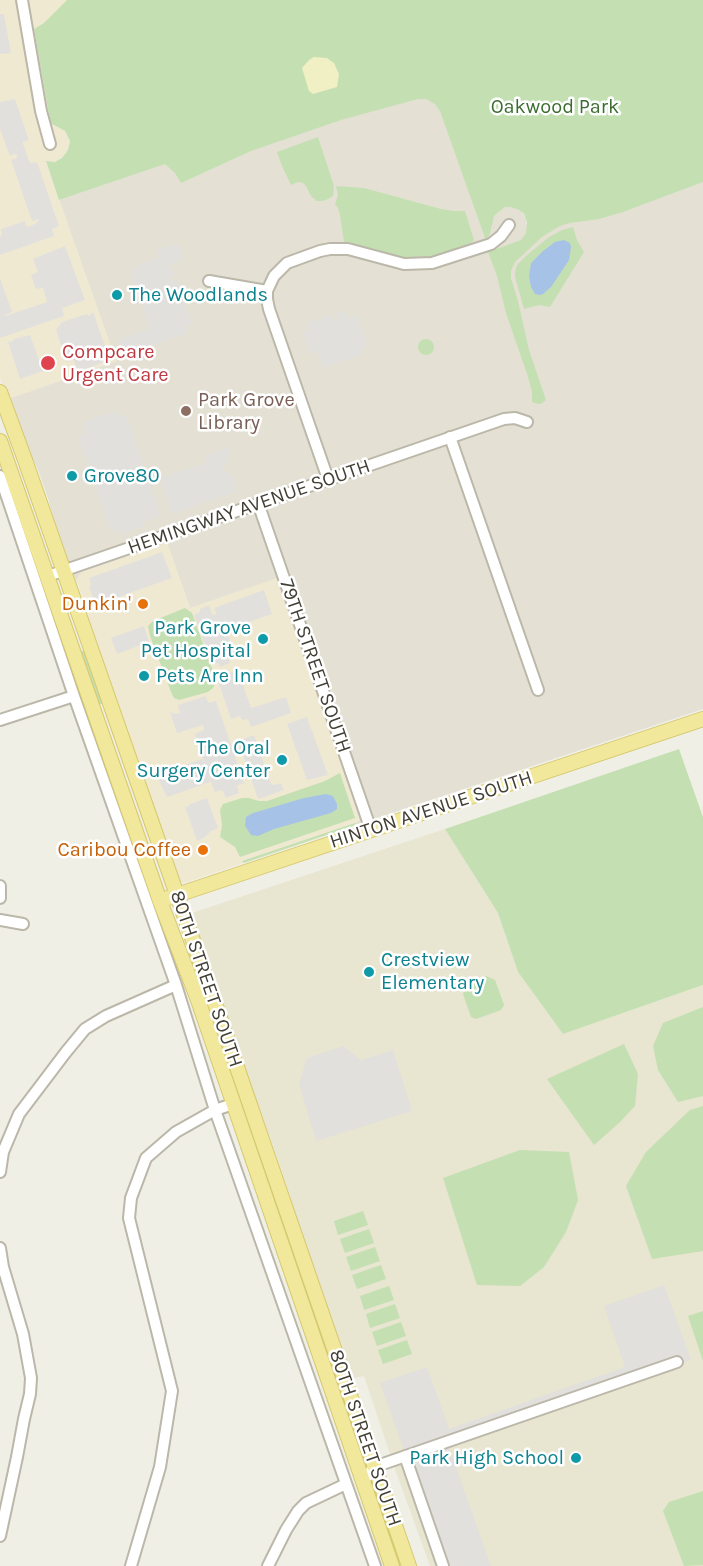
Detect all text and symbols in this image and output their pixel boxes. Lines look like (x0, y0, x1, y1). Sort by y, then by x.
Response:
park label: Oakwood Park (491, 95, 619, 119)
place label: The Woodlands (129, 283, 268, 307)
marker: The Woodlands (110, 288, 124, 302)
place label: Compcare Urgent Care (62, 340, 169, 387)
marker: Compcare Urgent Care (39, 354, 57, 372)
place label: Park Grove Library (198, 388, 295, 435)
marker: Park Grove Library (179, 404, 193, 418)
street label: HEMINGWAY AVENUE SOUTH (124, 454, 374, 560)
place label: Grove80 (84, 464, 160, 488)
marker: Grove80 (65, 469, 79, 483)
street label: 79TH STREET SOUTH (274, 576, 356, 756)
place label: Dunkin' (62, 592, 131, 616)
marker: Dunkin' (136, 597, 150, 611)
place label: Park Grove Pet Hospital (141, 616, 251, 663)
marker: Park Grove Pet Hospital (256, 632, 270, 646)
place label: Pets Are Inn (156, 664, 264, 688)
marker: Pets Are Inn (137, 669, 151, 683)
place label: The Oral Surgery Center (136, 736, 270, 783)
marker: The Oral Surgery Center (275, 753, 289, 767)
street label: HINTON AVENUE SOUTH (327, 766, 535, 854)
place label: Caribou Coffee (57, 838, 191, 862)
marker: Caribou Coffee (196, 843, 210, 857)
street label: 80TH STREET SOUTH (164, 887, 248, 1071)
place label: Crestview Elementary (381, 948, 484, 995)
marker: Crestview Elementary (362, 965, 376, 979)
street label: 80TH STREET SOUTH (323, 1346, 407, 1530)
place label: Park High School (409, 1446, 564, 1470)
marker: Park High School (569, 1451, 583, 1465)

